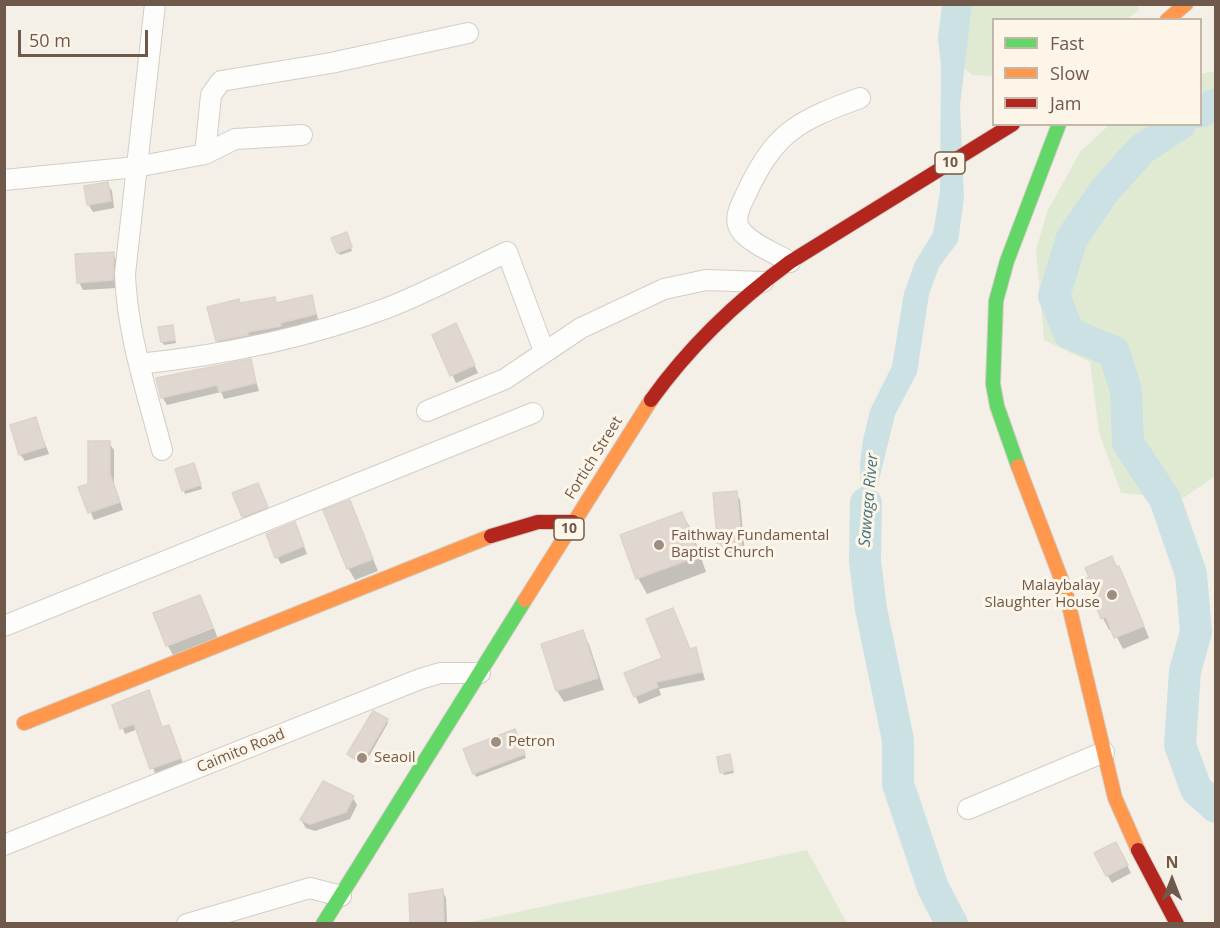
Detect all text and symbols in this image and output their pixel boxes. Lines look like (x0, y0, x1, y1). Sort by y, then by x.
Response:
scale bar (21, 18, 152, 56)
legend (992, 18, 1202, 126)
text: 50 m (29, 28, 71, 52)
text: Fast (1050, 31, 1084, 55)
text: Slow (1050, 61, 1089, 85)
text: Jam (1050, 91, 1082, 115)
road number: 10 (935, 152, 965, 174)
street label: Fortich Street (561, 413, 627, 503)
water label: Sawaga River (855, 452, 883, 548)
road number: 10 (554, 518, 584, 540)
place label: Faithway Fundamental Baptist Church (671, 527, 829, 562)
marker: Faithway Fundamental Baptist Church (652, 538, 666, 552)
place label: Malaybalay Slaughter House (984, 577, 1100, 612)
marker: Malaybalay Slaughter House (1105, 588, 1119, 602)
street label: Caimito Road (194, 725, 288, 777)
place label: Petron (508, 733, 555, 751)
marker: Petron (489, 735, 503, 749)
place label: Seaoil (374, 749, 416, 767)
marker: Seaoil (355, 751, 369, 765)
north arrow (1142, 850, 1202, 910)
text: N (1165, 851, 1179, 873)

